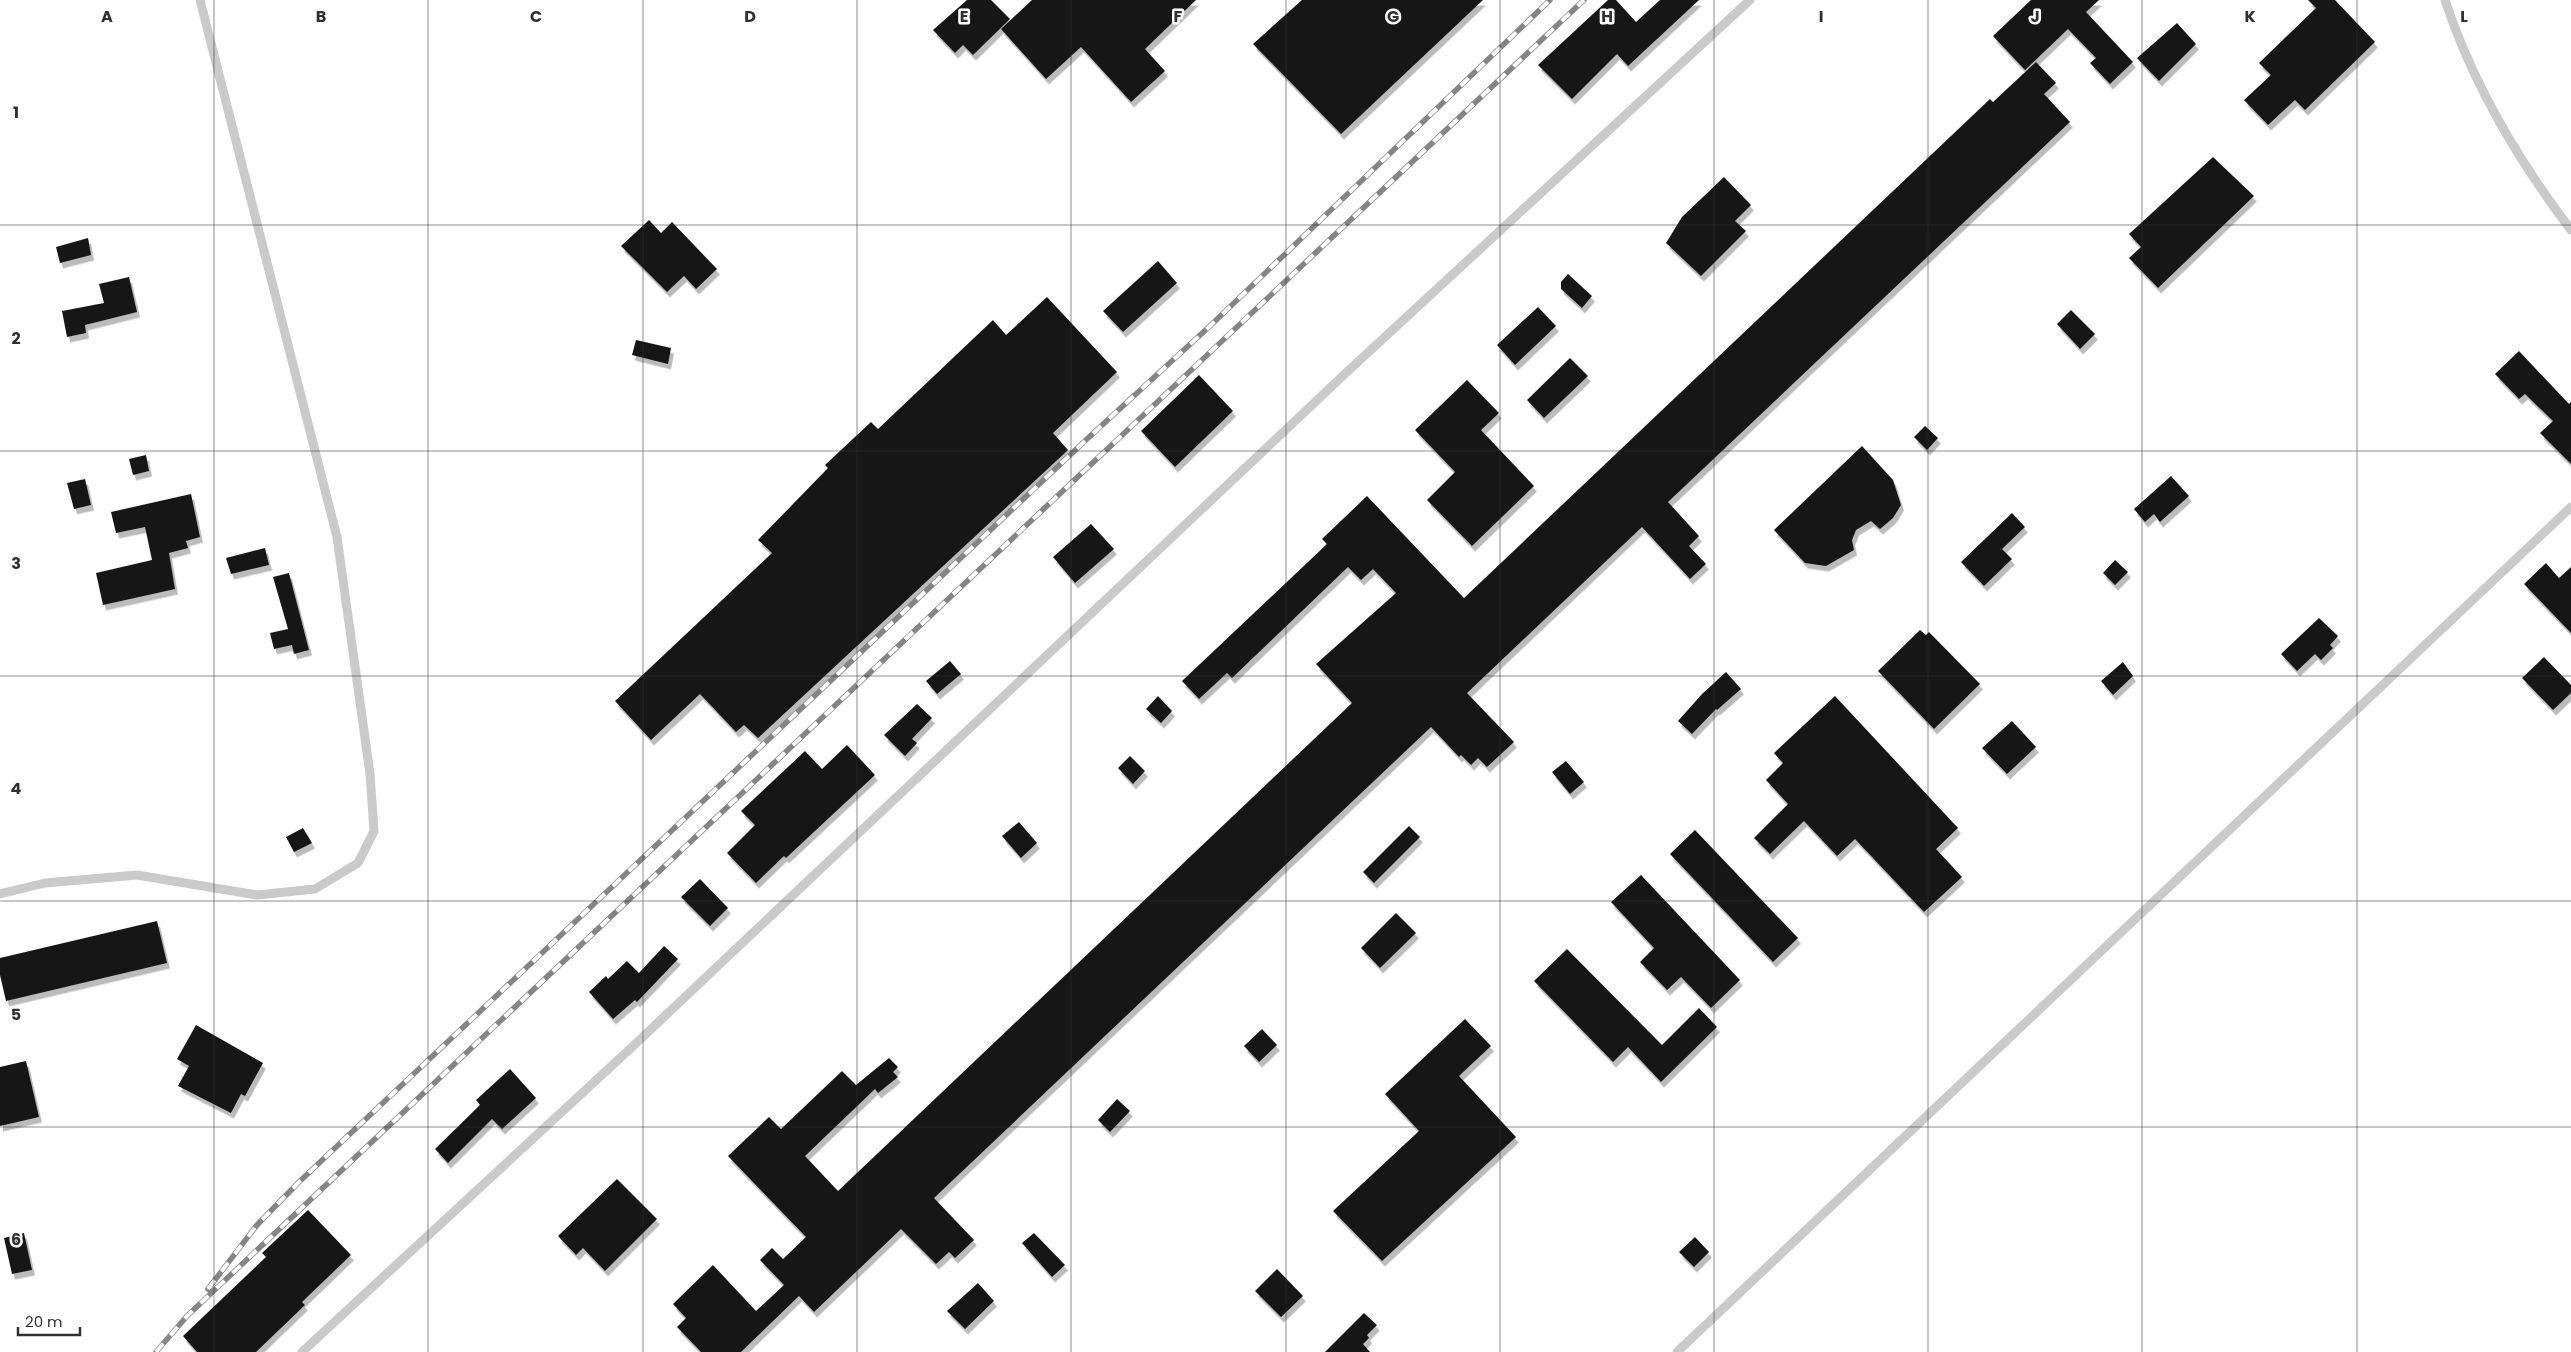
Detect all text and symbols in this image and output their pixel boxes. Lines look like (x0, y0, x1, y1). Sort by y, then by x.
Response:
text: A (101, 5, 113, 28)
text: B (316, 5, 326, 28)
text: C (530, 5, 542, 28)
text: D (744, 5, 756, 28)
text: E (960, 5, 968, 28)
text: F (1174, 5, 1183, 28)
text: G (1387, 5, 1399, 28)
text: H (1601, 5, 1613, 28)
text: I (1819, 5, 1823, 28)
text: J (2030, 5, 2040, 28)
text: K (2244, 5, 2256, 28)
text: L (2460, 5, 2468, 28)
text: 1 (13, 101, 19, 124)
text: 2 (11, 327, 21, 350)
text: 3 (11, 552, 21, 575)
text: 4 (11, 777, 22, 800)
text: 5 (11, 1003, 21, 1026)
text: 6 (11, 1228, 21, 1251)
scale bar (18, 1304, 80, 1336)
text: 20 m (25, 1311, 63, 1332)

